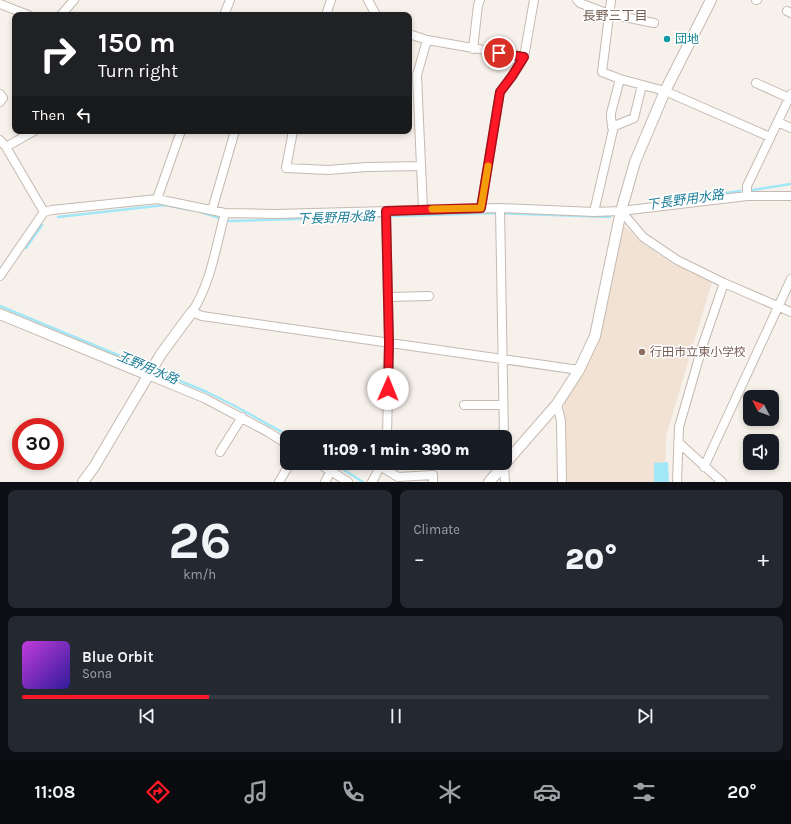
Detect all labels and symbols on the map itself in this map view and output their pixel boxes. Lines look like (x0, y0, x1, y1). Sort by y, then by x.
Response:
district label: 長野三丁目 (582, 8, 648, 23)
place label: 団地 (675, 32, 699, 46)
marker: 団地 (662, 34, 672, 44)
pin (482, 36, 516, 70)
water label: 下長野用水路 (645, 187, 726, 212)
water label: 下長野用水路 (297, 209, 376, 226)
place label: 行田市立東小学校 (650, 345, 746, 359)
marker: 行田市立東小学校 (637, 347, 647, 357)
water label: 玉野用水路 (115, 348, 182, 387)
position arrow (367, 368, 409, 410)
north arrow (743, 390, 779, 426)
speed limit sign: 30 (12, 418, 64, 470)

